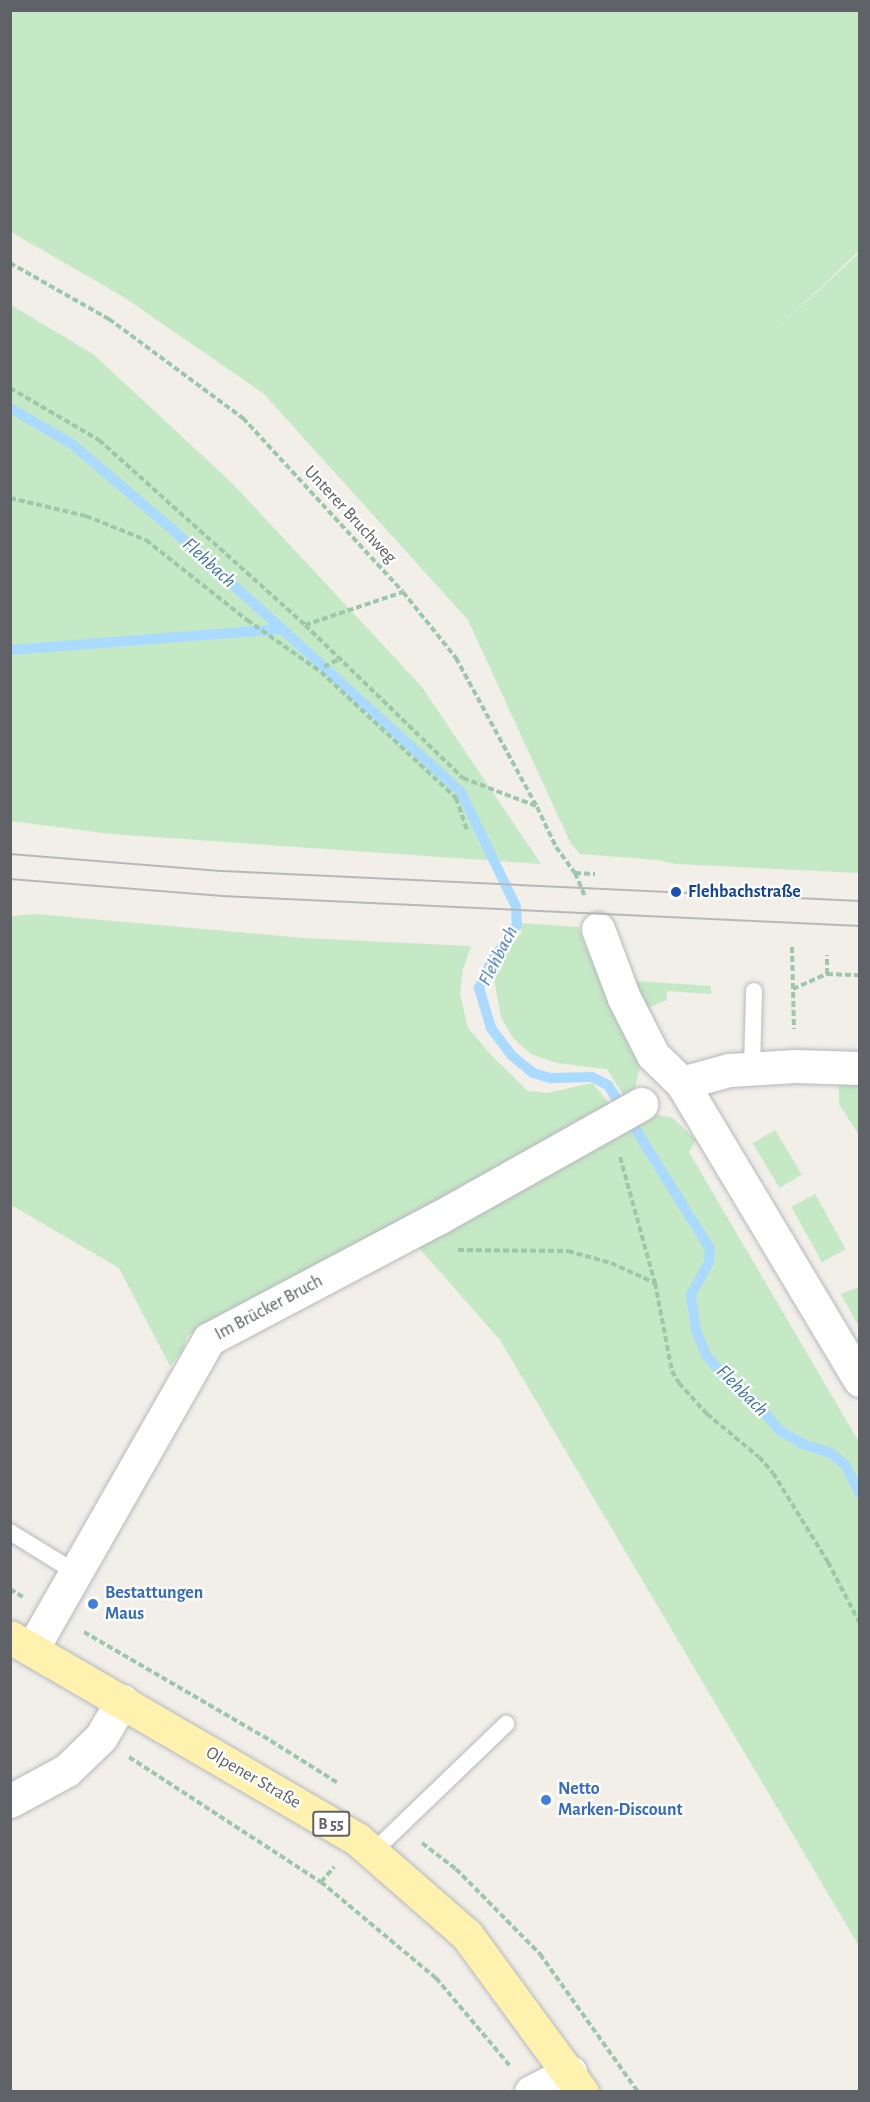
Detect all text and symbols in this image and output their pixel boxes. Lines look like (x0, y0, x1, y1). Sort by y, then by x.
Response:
street label: Unterer Bruchweg (299, 462, 401, 568)
water label: Flehbach (177, 533, 241, 593)
place label: Flehbachstraße (688, 881, 801, 903)
marker: Flehbachstraße (669, 885, 683, 899)
water label: Flehbach (473, 922, 523, 990)
street label: Im Brücker Bruch (211, 1270, 327, 1346)
water label: Flehbach (711, 1360, 773, 1422)
place label: Bestattungen Maus (105, 1583, 203, 1626)
marker: Bestattungen Maus (86, 1597, 100, 1611)
street label: Olpener Straße (202, 1742, 304, 1814)
place label: Netto Marken-Discount (558, 1779, 683, 1822)
marker: Netto Marken-Discount (539, 1793, 553, 1807)
road number: B 55 (312, 1811, 350, 1837)

